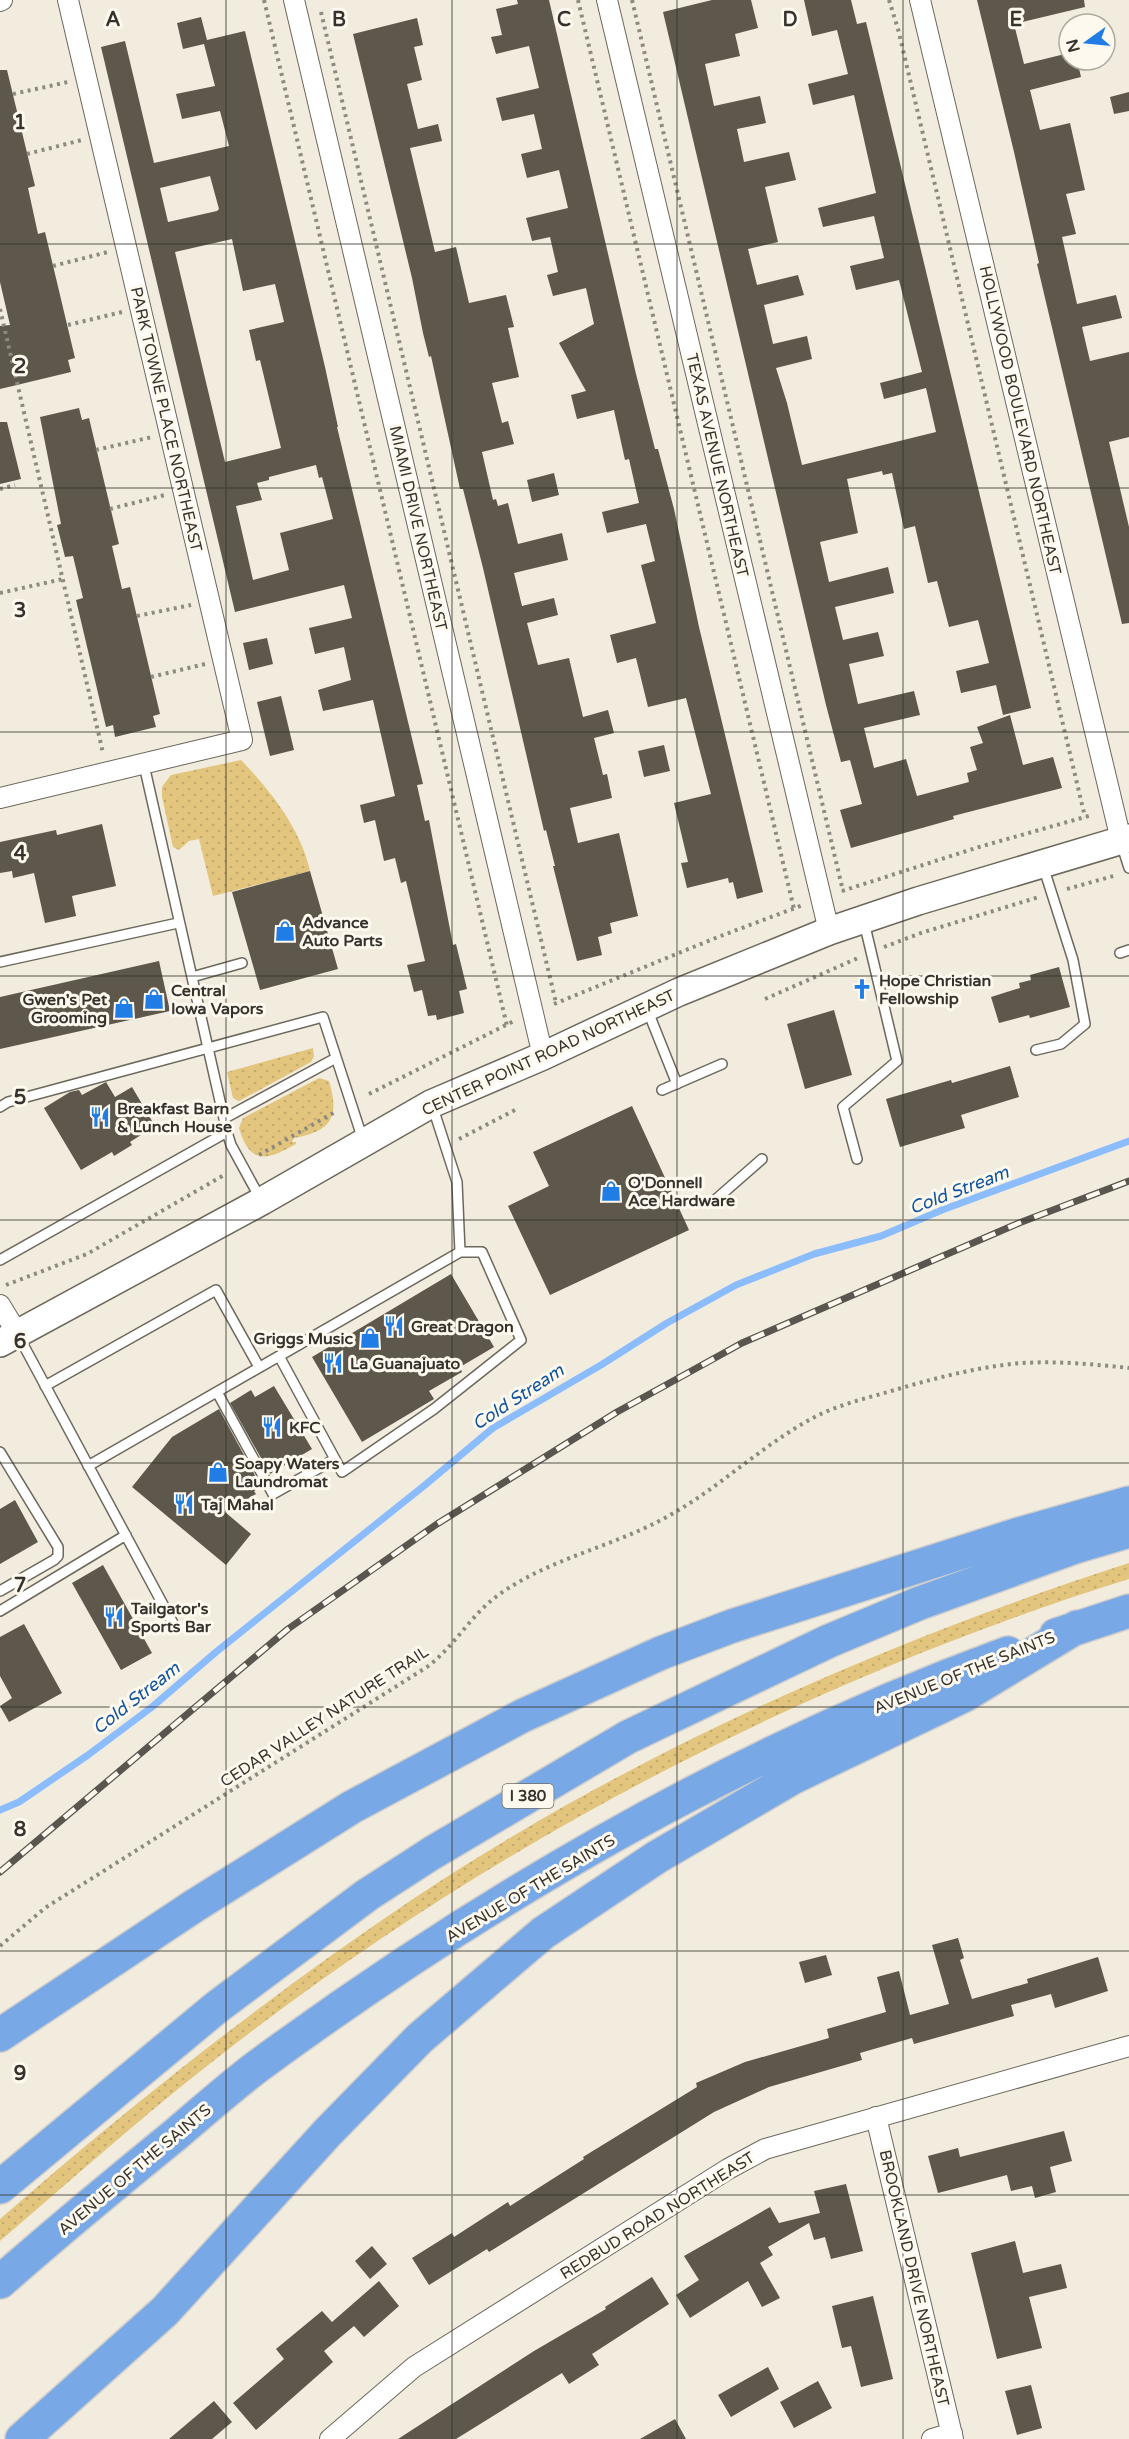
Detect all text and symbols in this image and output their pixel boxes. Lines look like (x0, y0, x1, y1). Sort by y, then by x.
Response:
text: A (106, 8, 121, 32)
text: B (332, 8, 346, 32)
text: C (557, 8, 571, 32)
text: D (782, 8, 798, 32)
text: E (1010, 8, 1023, 32)
north arrow (1057, 12, 1117, 72)
text: N (1062, 37, 1085, 54)
text: 1 (14, 111, 26, 135)
street label: HOLLYWOOD BOULEVARD NORTHEAST (975, 264, 1065, 577)
street label: PARK TOWNE PLACE NORTHEAST (126, 285, 206, 554)
street label: TEXAS AVENUE NORTHEAST (681, 351, 753, 579)
text: 2 (14, 355, 26, 379)
street label: MIAMI DRIVE NORTHEAST (385, 424, 451, 633)
text: 3 (14, 599, 26, 623)
text: 4 (14, 842, 27, 866)
place label: Advance Auto Parts (302, 913, 383, 951)
shop icon: Advance Auto Parts (273, 919, 297, 943)
place label: Hope Christian Fellowship (879, 971, 991, 1009)
church icon: Hope Christian Fellowship (850, 977, 874, 1001)
place label: Central Iowa Vapors (171, 981, 264, 1019)
street label: CENTER POINT ROAD NORTHEAST (419, 985, 678, 1121)
shop icon: Central Iowa Vapors (142, 987, 166, 1011)
place label: Gwen's Pet Grooming (22, 990, 108, 1028)
shop icon: Gwen's Pet Grooming (112, 996, 136, 1020)
text: 5 (14, 1086, 26, 1110)
place label: Breakfast Barn & Lunch House (117, 1099, 232, 1137)
restaurant icon: Breakfast Barn & Lunch House (88, 1105, 112, 1129)
water label: Cold Stream (906, 1161, 1012, 1219)
place label: O'Donnell Ace Hardware (628, 1173, 735, 1211)
shop icon: O'Donnell Ace Hardware (599, 1179, 623, 1203)
restaurant icon: Great Dragon (382, 1314, 406, 1338)
place label: Great Dragon (411, 1317, 514, 1337)
shop icon: Griggs Music (358, 1326, 382, 1350)
place label: Griggs Music (254, 1329, 353, 1349)
text: 6 (14, 1330, 26, 1354)
restaurant icon: La Guanajuato (321, 1351, 345, 1375)
place label: La Guanajuato (350, 1354, 461, 1374)
water label: Cold Stream (468, 1359, 568, 1435)
restaurant icon: KFC (260, 1415, 284, 1439)
place label: KFC (289, 1418, 320, 1438)
place label: Soapy Waters Laundromat (235, 1454, 340, 1492)
shop icon: Soapy Waters Laundromat (206, 1460, 230, 1484)
restaurant icon: Taj Mahal (172, 1492, 196, 1516)
place label: Taj Mahal (200, 1495, 274, 1515)
text: 7 (14, 1574, 26, 1598)
place label: Tailgator's Sports Bar (130, 1599, 212, 1637)
restaurant icon: Tailgator's Sports Bar (102, 1605, 126, 1629)
street label: AVENUE OF THE SAINTS (871, 1627, 1058, 1718)
street label: CEDAR VALLEY NATURE TRAIL (217, 1642, 432, 1792)
water label: Cold Stream (88, 1657, 184, 1739)
road number: I 380 (502, 1784, 554, 1808)
text: 8 (14, 1818, 26, 1842)
street label: AVENUE OF THE SAINTS (442, 1830, 619, 1947)
text: 9 (14, 2062, 26, 2086)
street label: AVENUE OF THE SAINTS (54, 2100, 215, 2240)
street label: REDBUD ROAD NORTHEAST (557, 2147, 759, 2284)
street label: BROOKLAND DRIVE NORTHEAST (875, 2148, 953, 2409)

